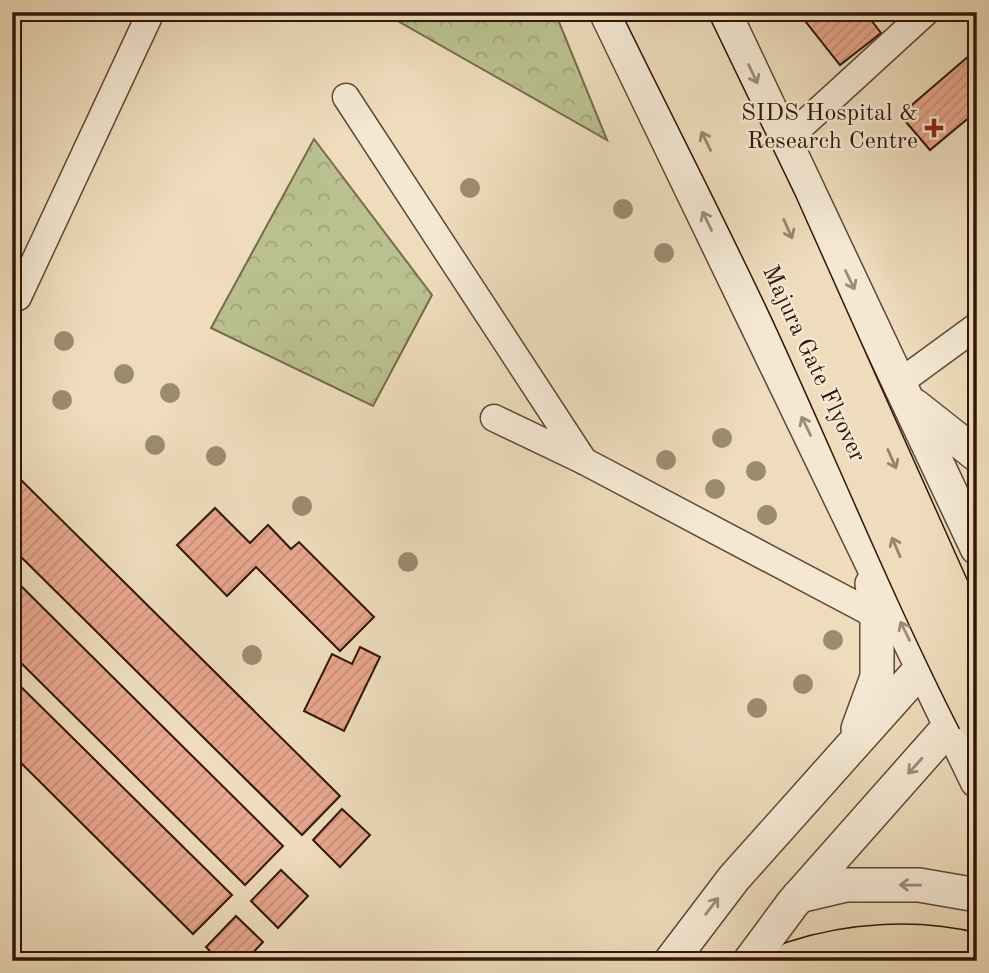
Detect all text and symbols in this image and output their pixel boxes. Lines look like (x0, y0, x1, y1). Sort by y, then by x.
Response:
one-way arrow (747, 63, 760, 84)
place label: SIDS Hospital & Research Centre (741, 102, 918, 154)
marker: SIDS Hospital & Research Centre (924, 118, 944, 138)
one-way arrow (699, 131, 713, 152)
one-way arrow (700, 211, 713, 232)
one-way arrow (782, 217, 795, 239)
street label: Majura Gate Flyover (757, 262, 869, 466)
one-way arrow (844, 269, 857, 290)
one-way arrow (799, 416, 813, 437)
one-way arrow (886, 447, 899, 469)
one-way arrow (889, 537, 902, 558)
one-way arrow (897, 621, 911, 642)
one-way arrow (907, 757, 923, 775)
one-way arrow (898, 878, 921, 892)
one-way arrow (704, 897, 719, 916)

